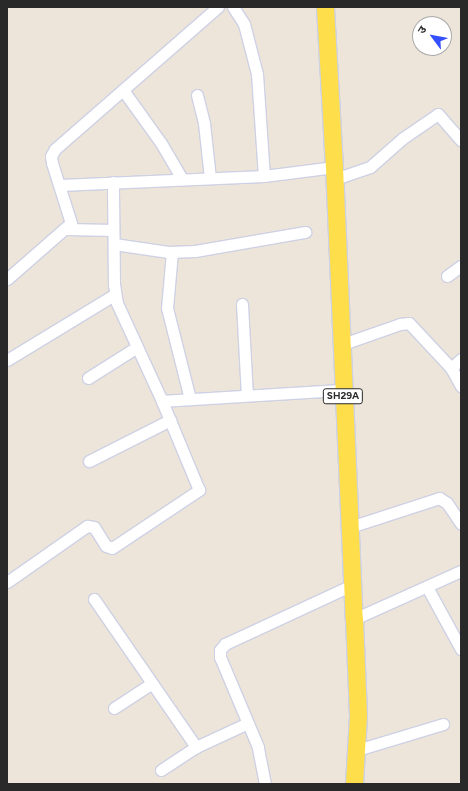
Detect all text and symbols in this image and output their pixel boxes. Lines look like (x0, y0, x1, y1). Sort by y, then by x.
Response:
north arrow (412, 16, 452, 56)
text: उ (415, 24, 429, 36)
road number: SH29A (322, 388, 364, 404)

